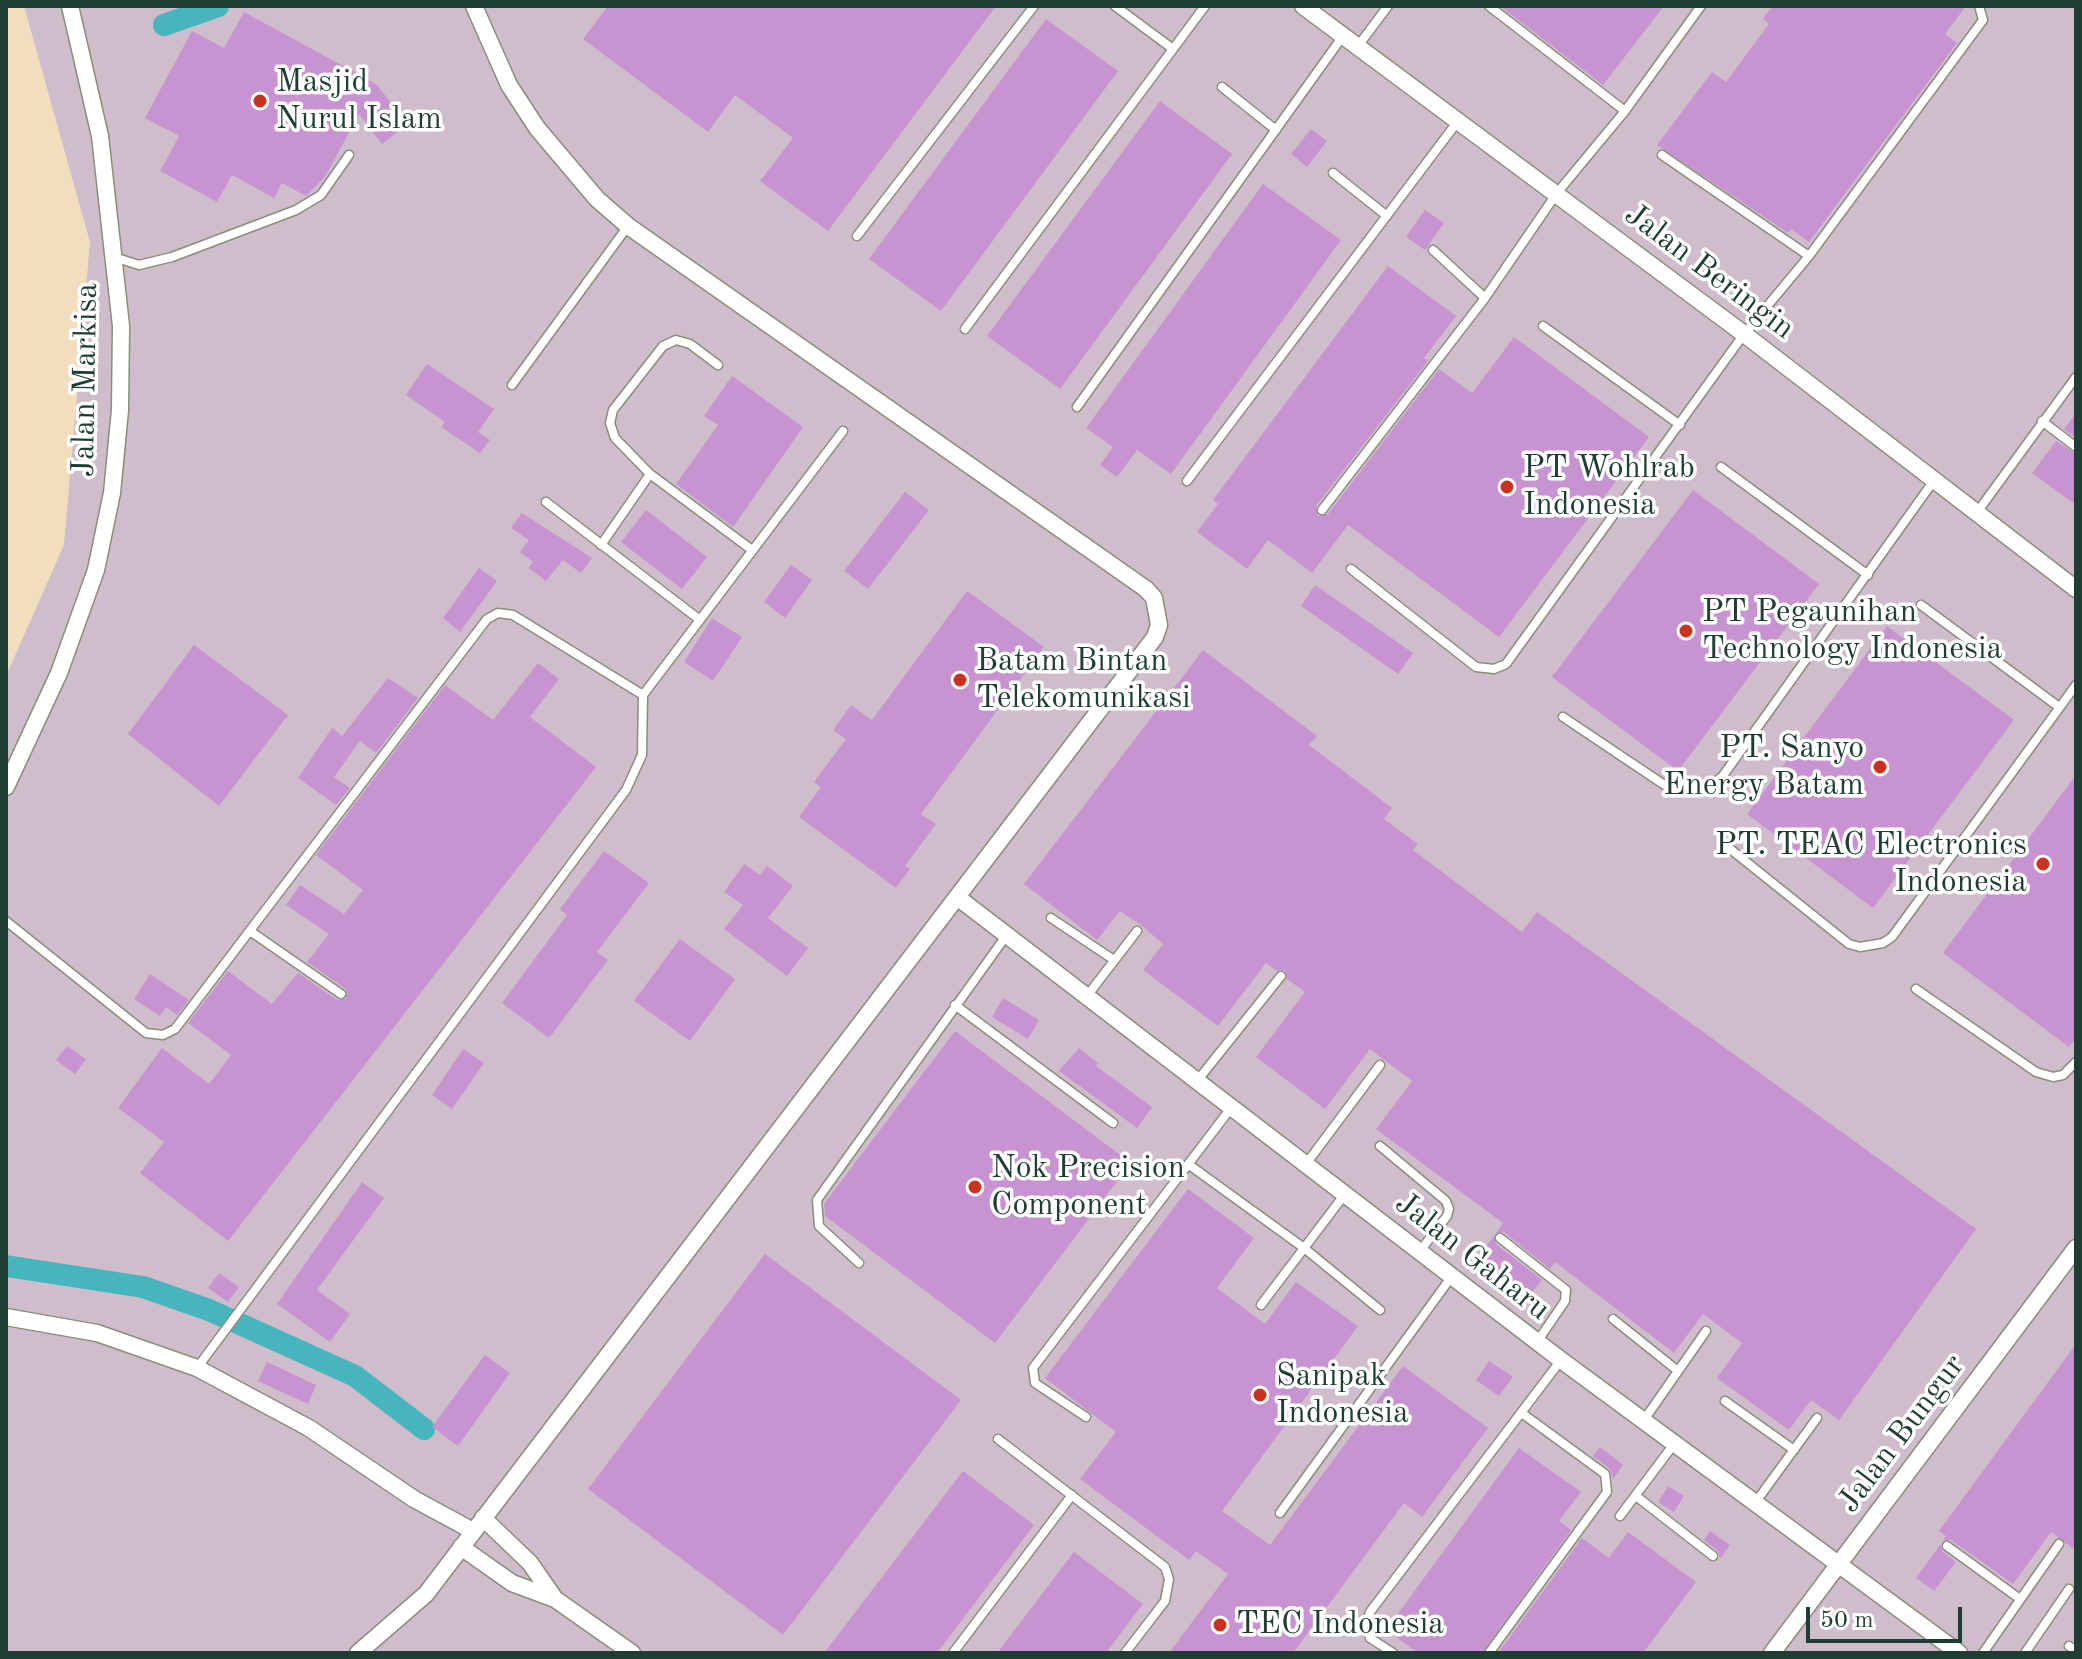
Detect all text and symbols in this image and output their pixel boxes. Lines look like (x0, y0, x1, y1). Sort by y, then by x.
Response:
place label: Masjid Nurul Islam (276, 64, 442, 139)
marker: Masjid Nurul Islam (251, 92, 269, 110)
street label: Jalan Beringin (1616, 196, 1802, 348)
street label: Jalan Markisa (65, 282, 107, 478)
place label: PT Wohlrab Indonesia (1523, 450, 1695, 525)
marker: PT Wohlrab Indonesia (1498, 478, 1516, 496)
place label: PT Pegaunihan Technology Indonesia (1702, 594, 2002, 669)
marker: PT Pegaunihan Technology Indonesia (1677, 622, 1695, 640)
place label: Batam Bintan Telekomunikasi (976, 643, 1191, 718)
marker: Batam Bintan Telekomunikasi (951, 671, 969, 689)
place label: PT. Sanyo Energy Batam (1663, 730, 1864, 805)
marker: PT. Sanyo Energy Batam (1871, 758, 1889, 776)
place label: PT. TEAC Electronics Indonesia (1715, 827, 2027, 902)
marker: PT. TEAC Electronics Indonesia (2034, 855, 2052, 873)
place label: Nok Precision Component (991, 1150, 1185, 1225)
marker: Nok Precision Component (966, 1178, 984, 1196)
street label: Jalan Gaharu (1387, 1185, 1557, 1329)
street label: Jalan Bungur (1830, 1347, 1974, 1521)
place label: Sanipak Indonesia (1276, 1358, 1409, 1433)
marker: Sanipak Indonesia (1251, 1386, 1269, 1404)
scale bar (1810, 1591, 1966, 1641)
place label: TEC Indonesia (1236, 1606, 1444, 1644)
text: 50 m (1820, 1609, 1874, 1633)
marker: TEC Indonesia (1211, 1616, 1229, 1634)

